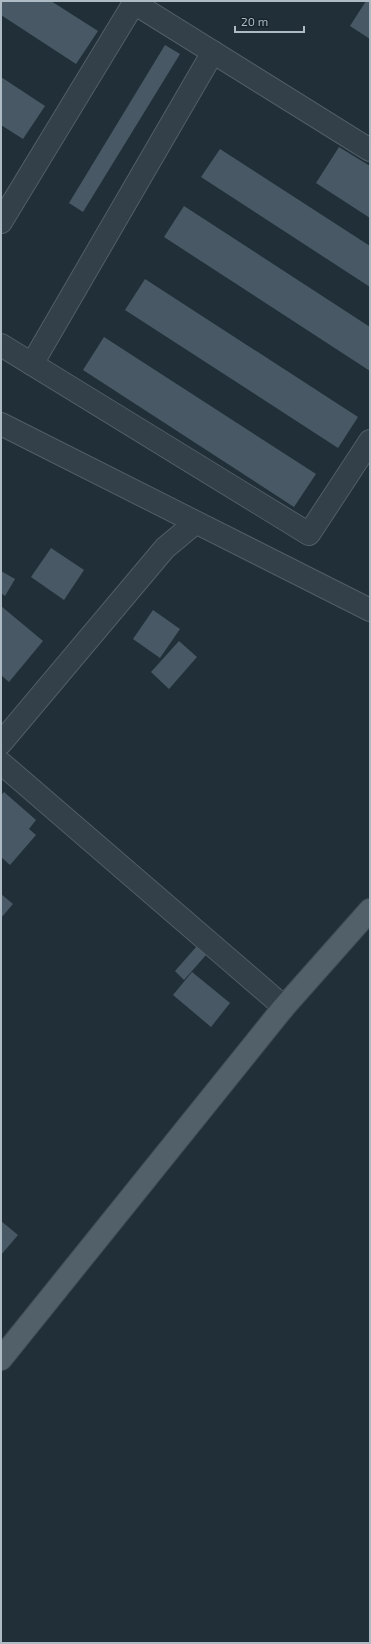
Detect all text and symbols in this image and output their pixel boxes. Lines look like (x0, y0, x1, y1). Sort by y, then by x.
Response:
scale bar (235, 8, 304, 34)
text: 20 m (241, 14, 268, 28)

